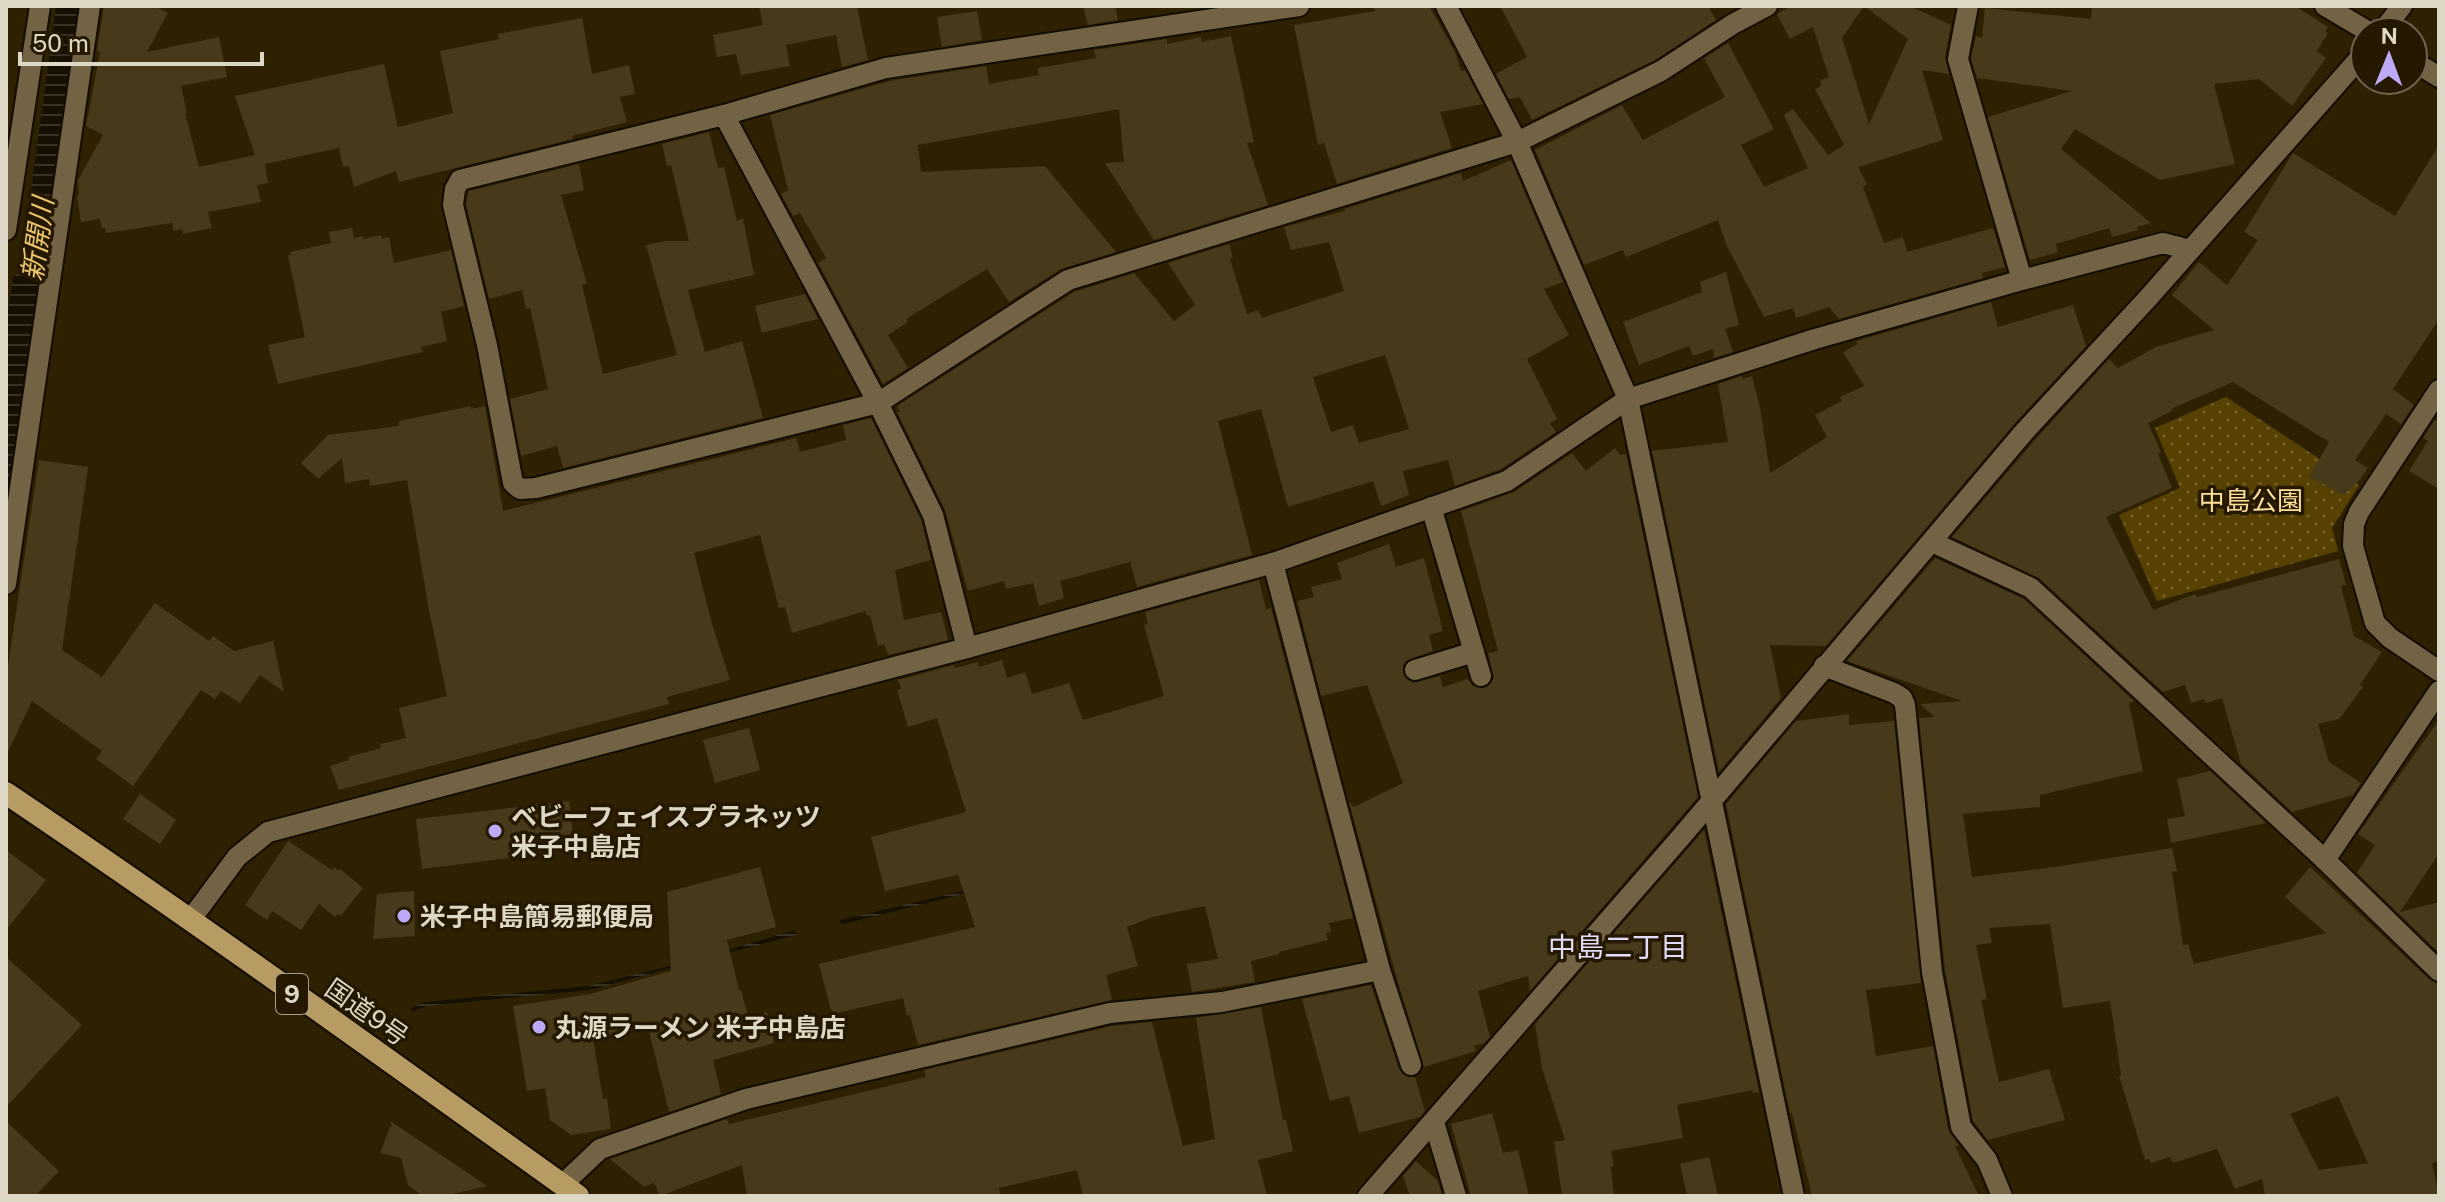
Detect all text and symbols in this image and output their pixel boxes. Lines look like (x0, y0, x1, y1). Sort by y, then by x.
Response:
scale bar (20, 16, 262, 66)
north arrow (2349, 16, 2429, 96)
text: N (2381, 23, 2398, 49)
text: 50 m (32, 29, 89, 57)
water label: 新開川 (15, 192, 60, 283)
park label: 中島公園 (2199, 485, 2303, 516)
place label: ベビーフェイスプラネッツ 米子中島店 (511, 801, 821, 862)
marker: ベビーフェイスプラネッツ 米子中島店 (486, 822, 504, 840)
place label: 米子中島簡易郵便局 (420, 901, 654, 932)
marker: 米子中島簡易郵便局 (395, 907, 413, 925)
district label: 中島二丁目 (1548, 930, 1688, 963)
street label: 国道9号 (320, 972, 414, 1052)
road number: 9 (276, 974, 308, 1014)
place label: 丸源ラーメン 米子中島店 (555, 1012, 846, 1043)
marker: 丸源ラーメン 米子中島店 (530, 1018, 548, 1036)

